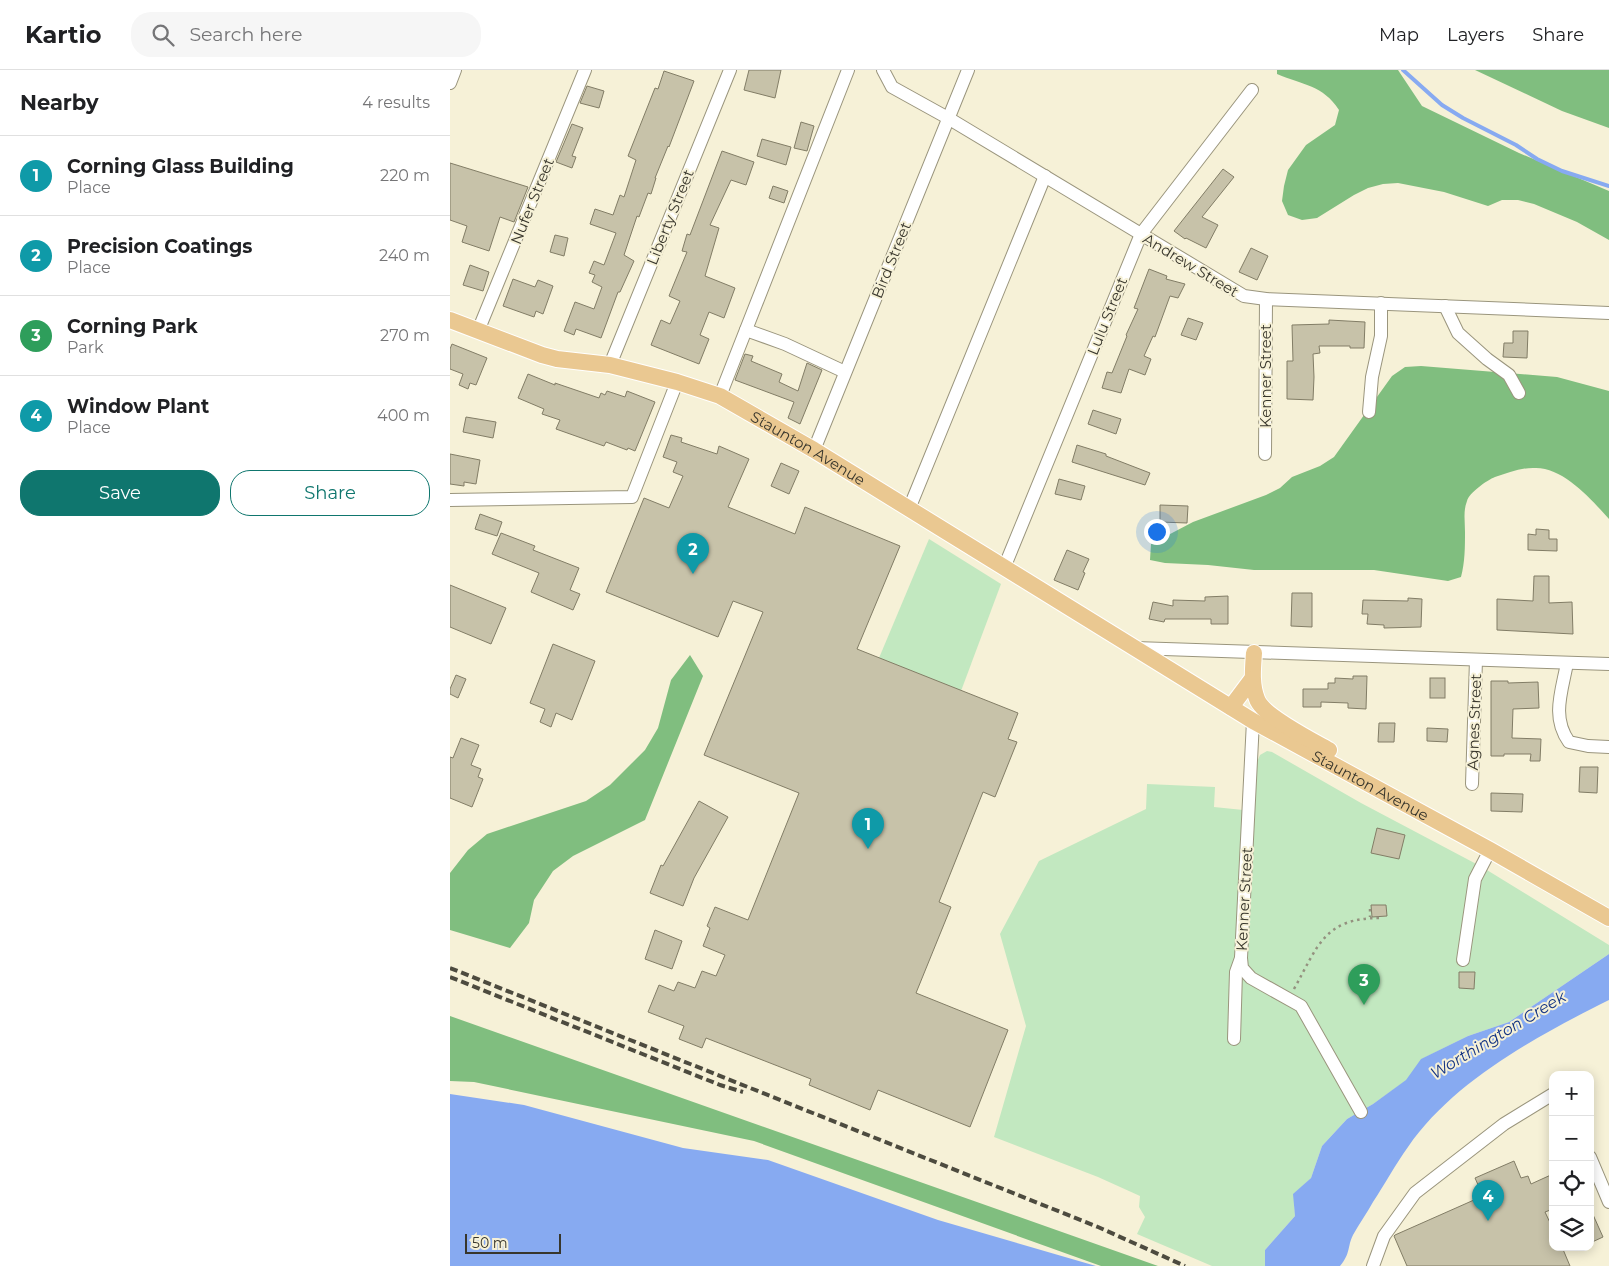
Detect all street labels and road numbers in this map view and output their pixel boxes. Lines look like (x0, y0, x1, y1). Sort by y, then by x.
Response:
street label: Nufer Street (506, 155, 558, 247)
street label: Liberty Street (642, 166, 698, 268)
street label: Bird Street (867, 219, 915, 301)
street label: Andrew Street (1140, 229, 1242, 301)
street label: Lulu Street (1083, 274, 1131, 358)
street label: Kenner Street (1256, 324, 1275, 428)
street label: Staunton Avenue (748, 406, 869, 489)
street label: Agnes Street (1463, 673, 1485, 771)
street label: Staunton Avenue (1309, 746, 1432, 825)
street label: Kenner Street (1232, 847, 1256, 951)

